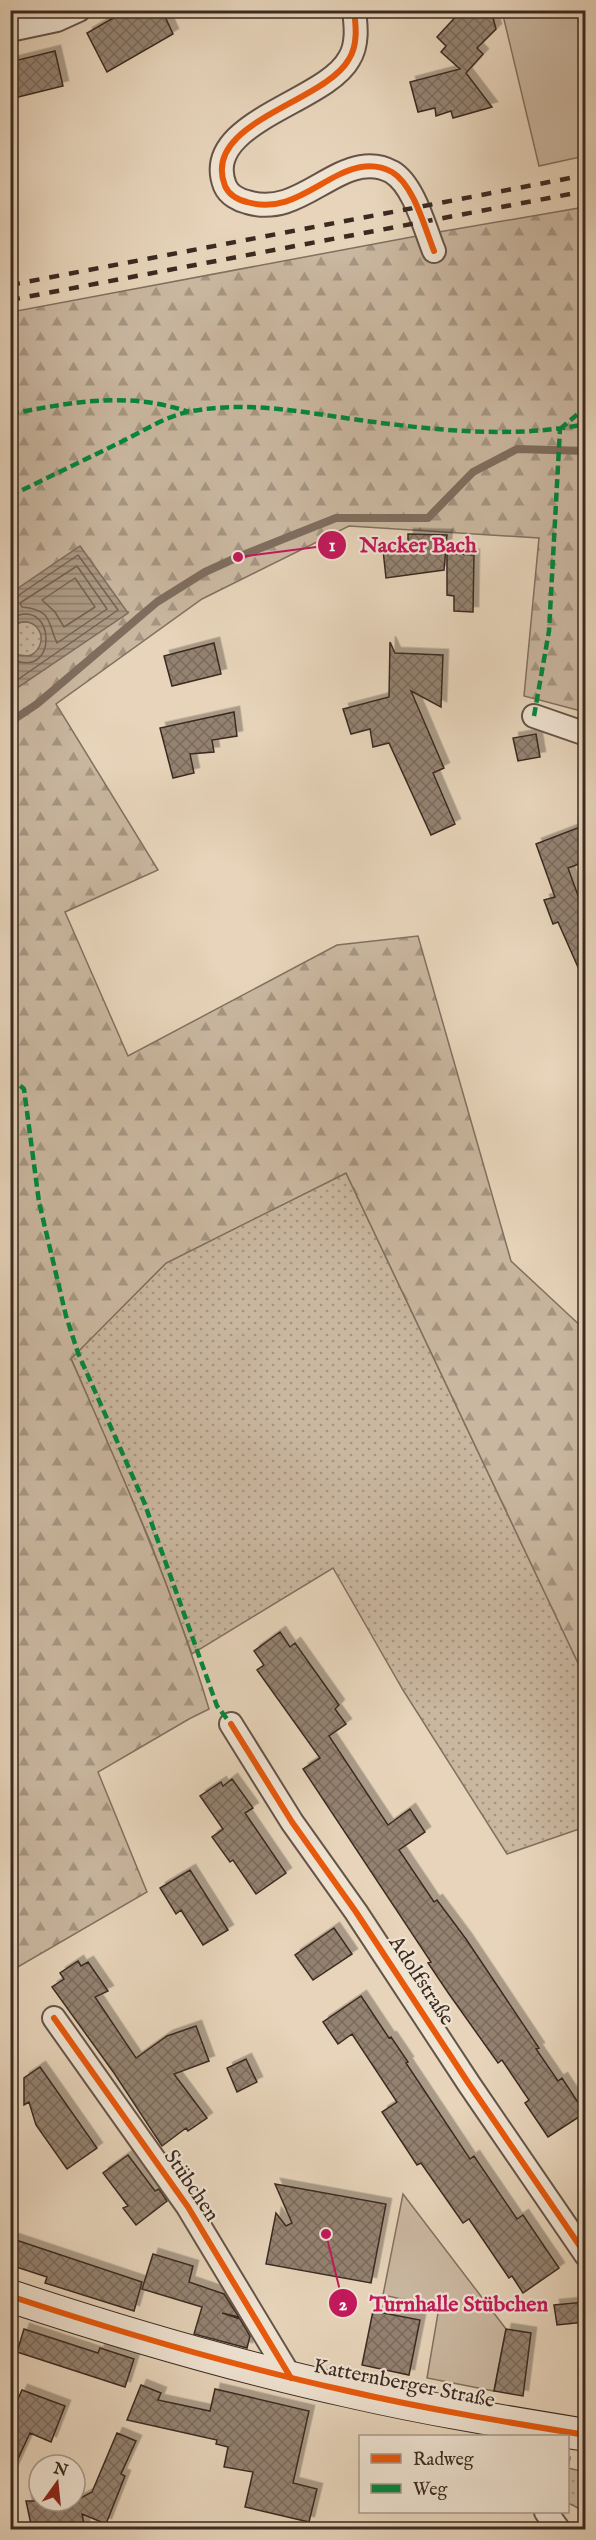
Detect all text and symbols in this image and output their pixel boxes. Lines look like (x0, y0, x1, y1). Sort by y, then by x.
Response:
callout: Nacker Bach (317, 525, 488, 565)
text: Nacker Bach (358, 532, 477, 560)
text: 1 (329, 535, 336, 558)
street label: Adolfstraße (381, 1930, 460, 2031)
street label: Stübchen (157, 2145, 225, 2227)
callout: Turnhalle Stübchen (328, 2283, 560, 2323)
text: Turnhalle Stübchen (369, 2291, 548, 2319)
text: 2 (339, 2294, 348, 2317)
street label: Katternberger Straße (311, 2353, 497, 2415)
legend (359, 2435, 569, 2513)
text: Radweg (413, 2449, 474, 2472)
north arrow (27, 2453, 87, 2513)
text: N (50, 2459, 70, 2482)
text: Weg (413, 2479, 448, 2502)

